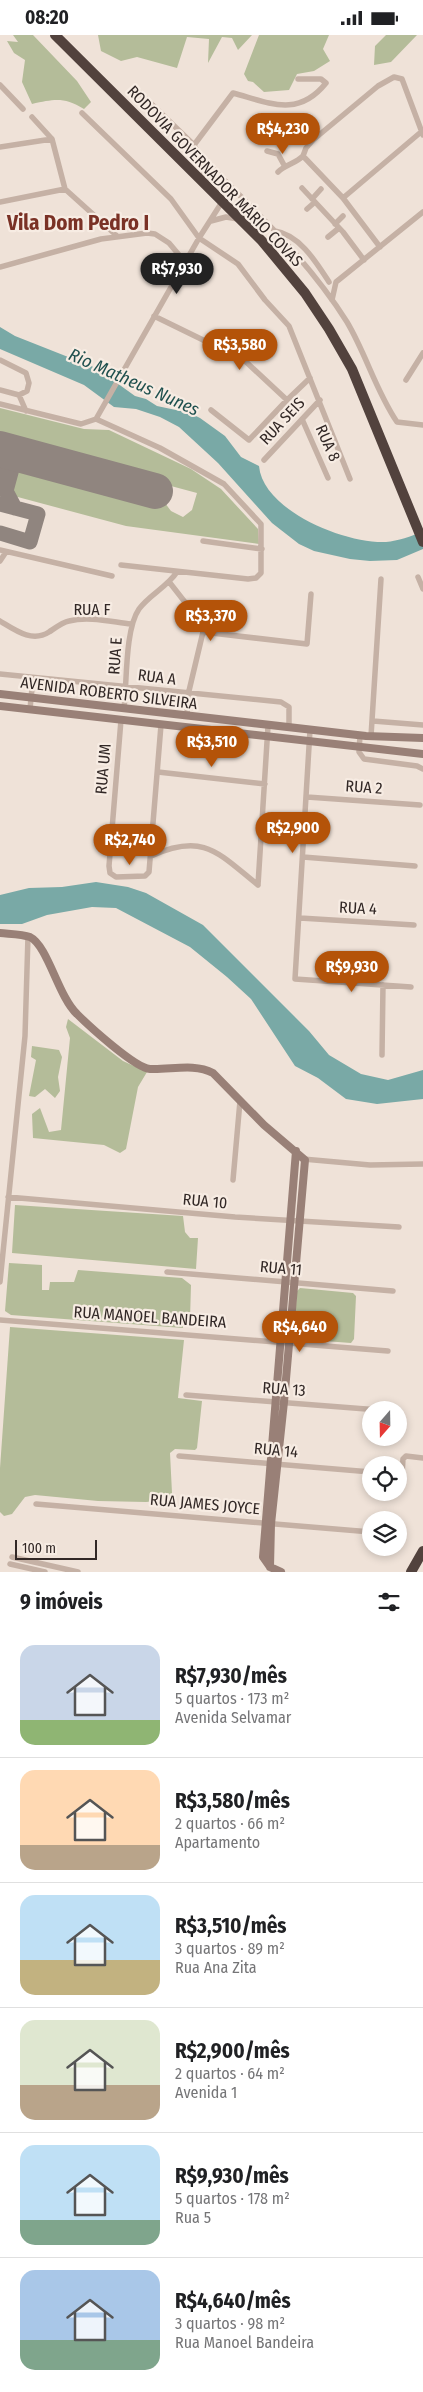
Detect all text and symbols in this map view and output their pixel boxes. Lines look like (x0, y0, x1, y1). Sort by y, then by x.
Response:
text: 08:20 (25, 6, 69, 29)
street label: RODOVIA GOVERNADOR MÁRIO COVAS (123, 81, 307, 271)
pin: R$4,230 (237, 113, 329, 155)
text: R$4,230 (257, 119, 309, 138)
district label: Vila Dom Pedro I (6, 210, 149, 236)
pin: R$7,930 (131, 253, 223, 295)
text: R$7,930 (152, 259, 202, 278)
pin: R$3,580 (194, 329, 286, 371)
text: R$3,580 (213, 335, 267, 354)
water label: Rio Matheus Nunes (65, 343, 203, 421)
street label: RUA SEIS (255, 393, 309, 449)
street label: RUA 8 (312, 422, 344, 464)
pin: R$3,370 (165, 599, 257, 642)
street label: RUA F (73, 600, 111, 619)
text: R$3,370 (185, 606, 237, 625)
street label: RUA E (104, 637, 126, 675)
street label: RUA A (137, 665, 178, 689)
street label: AVENIDA ROBERTO SILVEIRA (19, 673, 199, 713)
pin: R$3,510 (166, 725, 258, 768)
text: R$3,510 (187, 732, 237, 751)
street label: RUA UM (91, 743, 115, 795)
street label: RUA 2 (345, 776, 383, 798)
pin: R$2,900 (247, 811, 339, 854)
text: R$2,900 (266, 818, 320, 837)
pin: R$2,740 (84, 823, 176, 866)
text: R$2,740 (105, 830, 155, 849)
street label: RUA 4 (339, 898, 378, 918)
pin: R$9,930 (306, 951, 398, 993)
text: R$9,930 (326, 957, 378, 976)
street label: RUA 10 (182, 1190, 228, 1212)
street label: RUA 11 (259, 1257, 303, 1279)
street label: RUA MANOEL BANDEIRA (73, 1302, 227, 1332)
pin: R$4,640 (254, 1311, 346, 1353)
text: R$4,640 (273, 1317, 327, 1336)
street label: RUA 13 (262, 1378, 306, 1400)
north arrow (362, 1401, 408, 1446)
map controls (362, 1401, 407, 1556)
street label: RUA 14 (253, 1439, 299, 1461)
button: locate (362, 1456, 407, 1501)
street label: RUA JAMES JOYCE (149, 1490, 261, 1518)
button: layers (362, 1511, 407, 1556)
scale bar (15, 1537, 98, 1560)
text: 100 m (22, 1540, 56, 1557)
icon: filters (375, 1588, 403, 1616)
text: 9 imóveis (20, 1589, 103, 1615)
text: R$7,930/mês (175, 1663, 287, 1689)
icon: home (60, 1665, 120, 1725)
text: 5 quartos · 173 m² (175, 1689, 289, 1708)
text: Avenida Selvamar (175, 1708, 291, 1727)
text: R$3,580/mês (175, 1788, 290, 1814)
icon: home (60, 1790, 120, 1850)
text: 2 quartos · 66 m² (175, 1814, 285, 1833)
text: Apartamento (175, 1833, 260, 1852)
text: R$3,510/mês (175, 1913, 287, 1939)
icon: home (60, 1915, 120, 1975)
text: 3 quartos · 89 m² (175, 1939, 285, 1958)
text: Rua Ana Zita (175, 1958, 257, 1977)
text: R$2,900/mês (175, 2038, 290, 2064)
icon: home (60, 2040, 120, 2100)
text: 2 quartos · 64 m² (175, 2064, 285, 2083)
text: Avenida 1 (175, 2083, 237, 2102)
text: R$9,930/mês (175, 2163, 289, 2189)
icon: home (60, 2165, 120, 2225)
text: 5 quartos · 178 m² (175, 2189, 290, 2208)
text: Rua 5 (175, 2208, 211, 2227)
text: R$4,640/mês (175, 2288, 291, 2314)
icon: home (60, 2290, 120, 2350)
text: 3 quartos · 98 m² (175, 2314, 285, 2333)
text: Rua Manoel Bandeira (175, 2333, 314, 2352)

